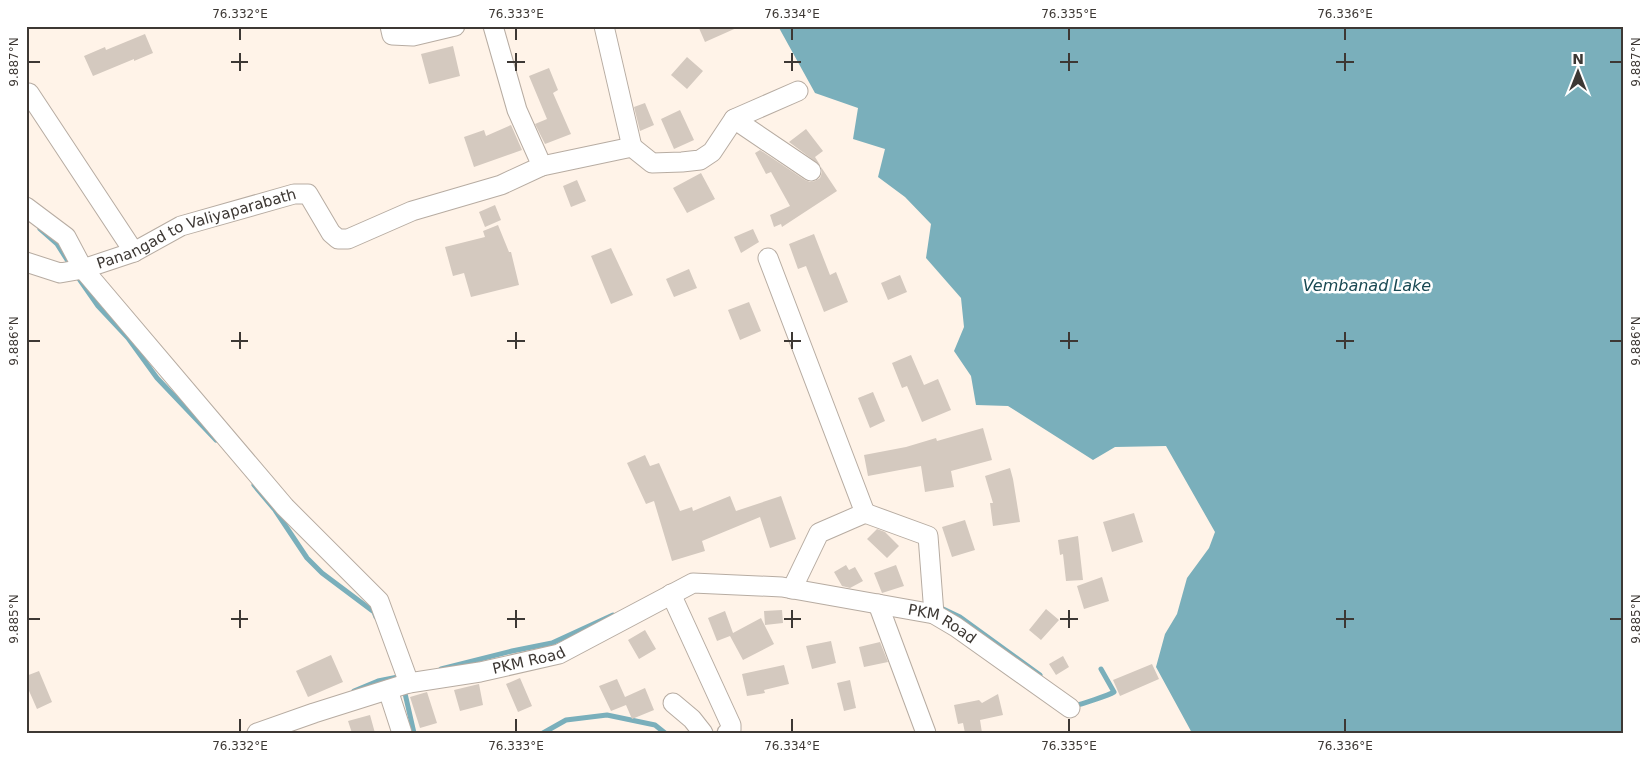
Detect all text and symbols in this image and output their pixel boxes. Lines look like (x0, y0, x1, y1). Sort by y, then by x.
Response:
text: 76.332°E (212, 7, 268, 21)
text: 76.333°E (488, 7, 544, 21)
text: 76.334°E (764, 7, 820, 21)
text: 76.335°E (1041, 7, 1097, 21)
text: 76.336°E (1317, 7, 1373, 21)
text: 9.887°N (7, 37, 21, 87)
text: 9.887°N (1629, 37, 1643, 87)
north arrow (1552, 48, 1602, 98)
text: N (1572, 51, 1584, 67)
street label: Panangad to Valiyaparabath (94, 185, 298, 273)
water label: Vembanad Lake (1303, 276, 1431, 295)
text: 9.886°N (7, 316, 21, 366)
text: 9.886°N (1629, 316, 1643, 366)
text: 9.885°N (7, 594, 21, 644)
text: 9.885°N (1629, 594, 1643, 644)
street label: PKM Road (907, 601, 980, 647)
street label: PKM Road (491, 643, 569, 678)
text: 76.332°E (212, 739, 268, 753)
text: 76.333°E (488, 739, 544, 753)
text: 76.334°E (764, 739, 820, 753)
text: 76.335°E (1041, 739, 1097, 753)
text: 76.336°E (1317, 739, 1373, 753)

